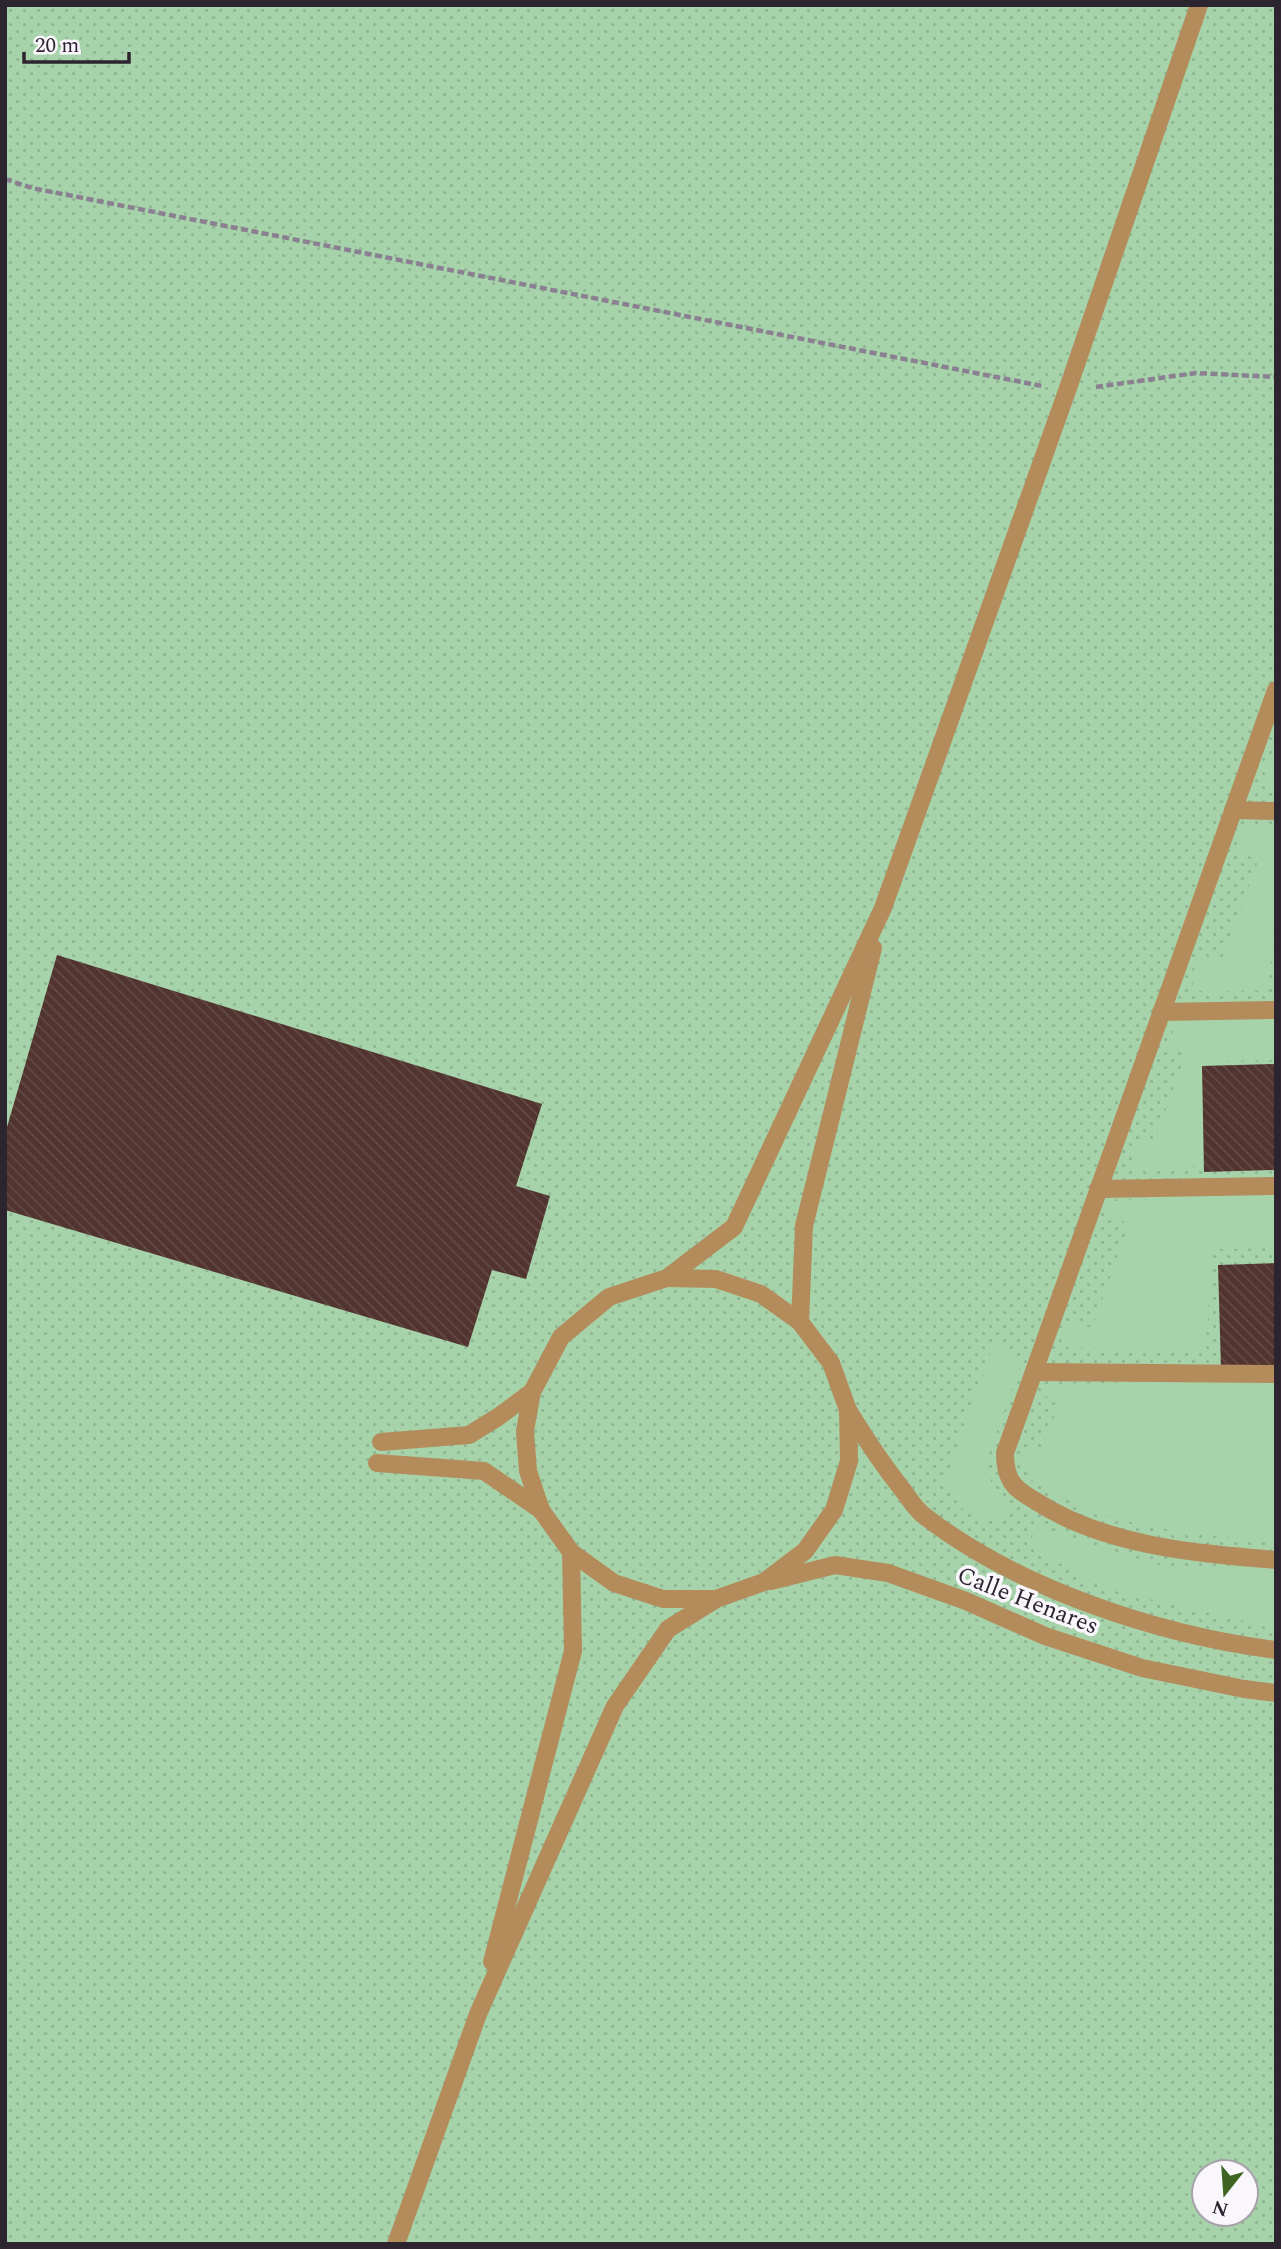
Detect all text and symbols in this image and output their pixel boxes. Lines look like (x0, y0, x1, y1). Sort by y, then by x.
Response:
scale bar (24, 21, 130, 65)
text: 20 m (35, 30, 79, 62)
street label: Calle Henares (952, 1557, 1104, 1644)
north arrow (1190, 2158, 1260, 2228)
text: N (1209, 2192, 1232, 2224)

